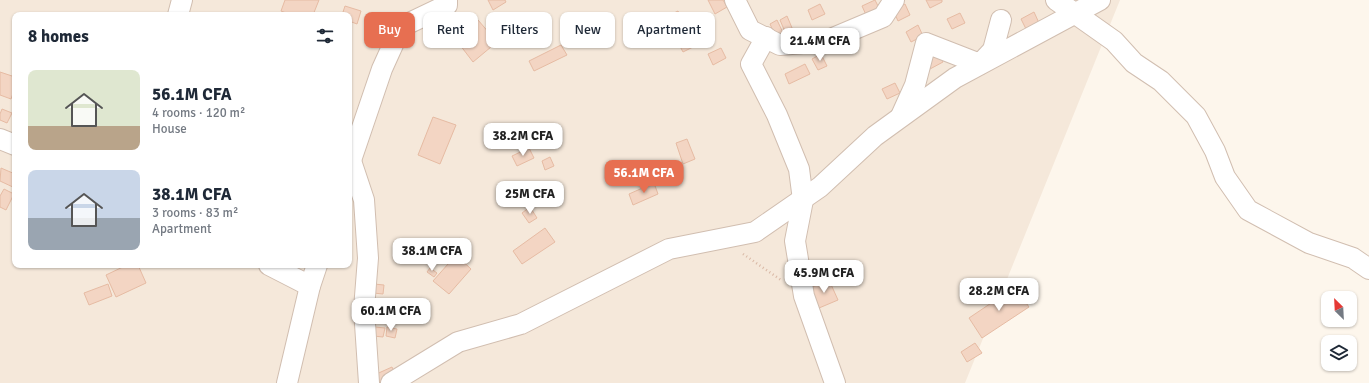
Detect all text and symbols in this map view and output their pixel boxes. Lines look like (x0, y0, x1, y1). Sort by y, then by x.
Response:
chip: Buy (364, 12, 415, 48)
chip: Rent (423, 12, 478, 48)
chip: Filters (486, 12, 552, 48)
chip: New (560, 12, 615, 48)
chip: Apartment (623, 12, 715, 48)
icon: filters (314, 25, 336, 47)
text: 8 homes (28, 26, 89, 47)
pin: 21.4M CFA (774, 28, 866, 62)
text: 21.4M CFA (790, 33, 850, 49)
text: 56.1M CFA (152, 84, 232, 105)
icon: home (60, 86, 108, 134)
text: 4 rooms · 120 m² (152, 105, 245, 121)
text: House (152, 121, 187, 137)
pin: 38.2M CFA (477, 123, 569, 157)
text: 38.2M CFA (493, 128, 553, 144)
pin: 56.1M CFA (598, 160, 690, 194)
text: 56.1M CFA (614, 165, 674, 181)
pin: 25M CFA (493, 181, 567, 215)
text: 38.1M CFA (152, 184, 232, 205)
icon: home (60, 186, 108, 234)
text: 25M CFA (505, 186, 555, 202)
text: 3 rooms · 83 m² (152, 205, 238, 221)
text: Apartment (152, 221, 212, 237)
pin: 38.1M CFA (386, 238, 478, 272)
text: 38.1M CFA (402, 243, 462, 259)
pin: 45.9M CFA (778, 260, 870, 294)
text: 45.9M CFA (794, 265, 854, 281)
pin: 28.2M CFA (953, 278, 1045, 312)
text: 28.2M CFA (969, 283, 1029, 299)
north arrow (1321, 291, 1357, 327)
map controls (1321, 291, 1357, 371)
pin: 60.1M CFA (345, 298, 437, 332)
text: 60.1M CFA (361, 303, 421, 319)
button: layers (1321, 335, 1357, 371)

